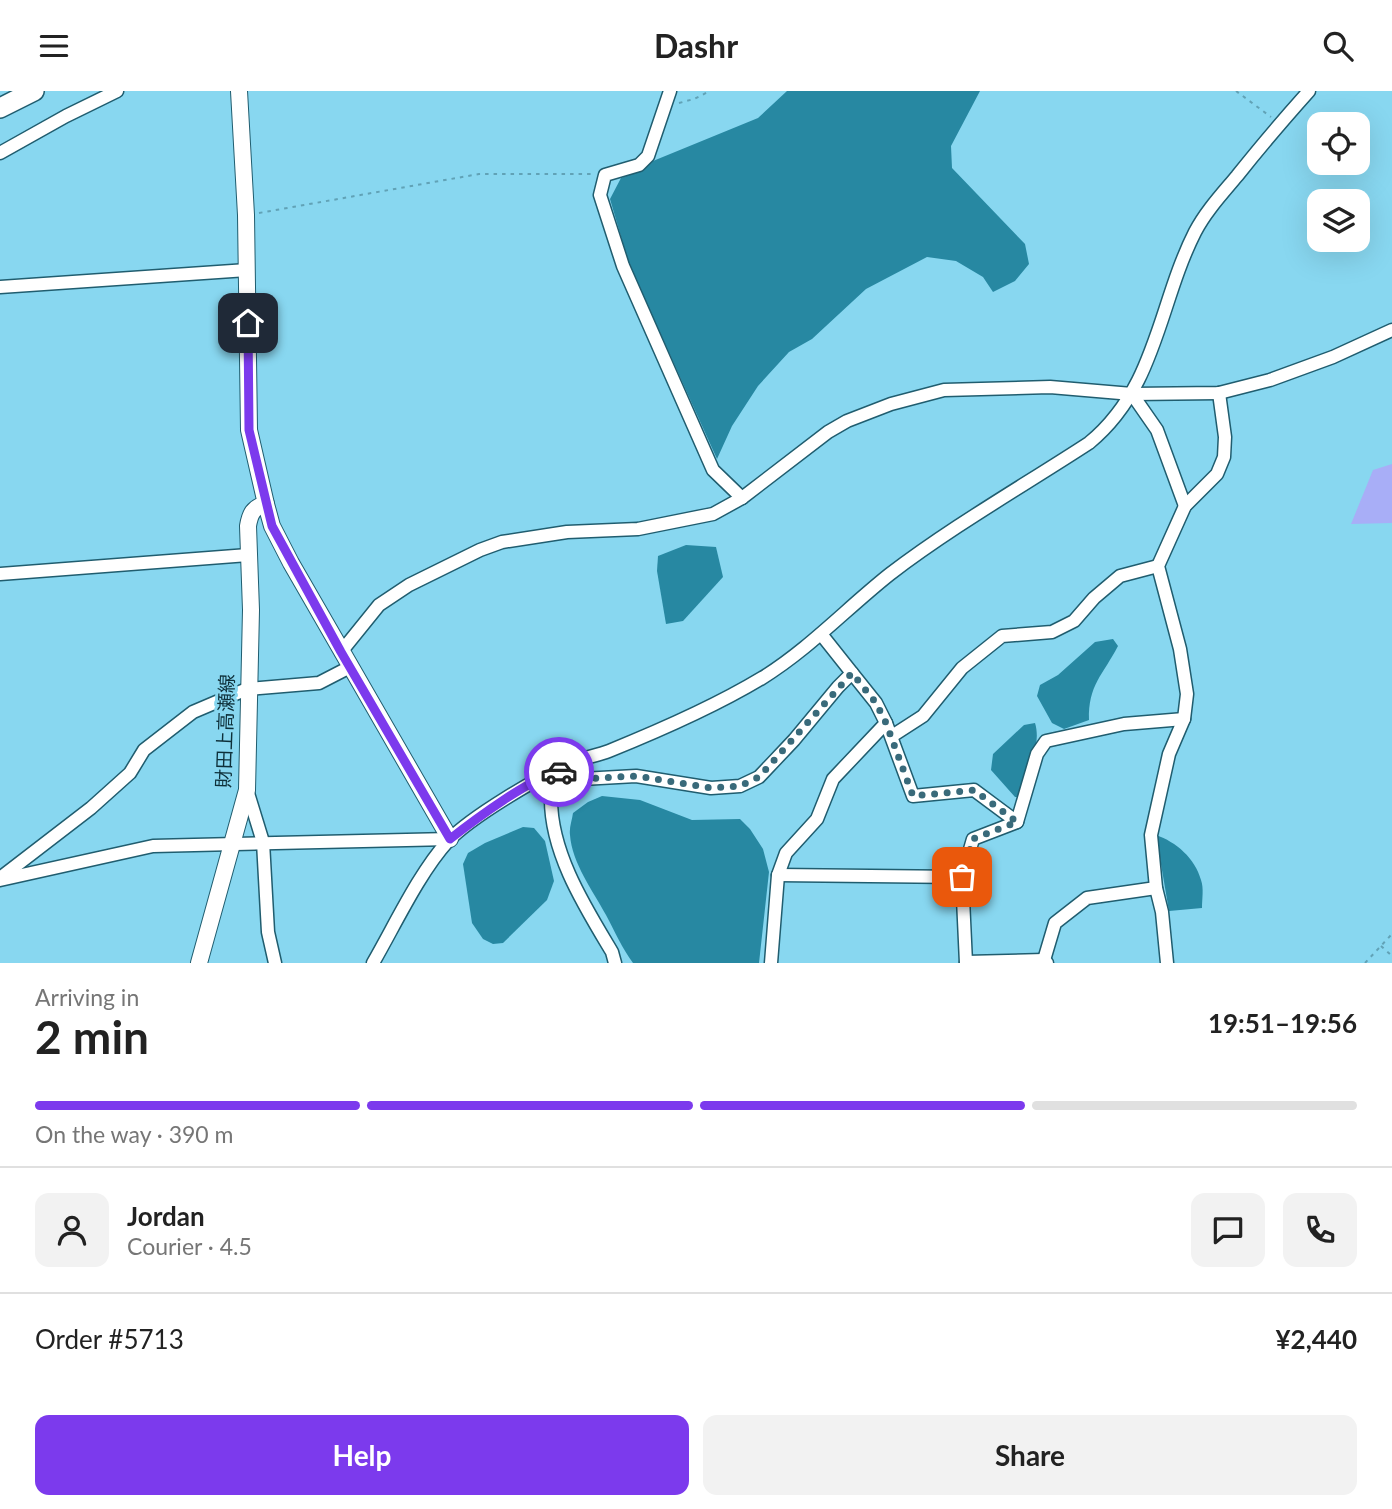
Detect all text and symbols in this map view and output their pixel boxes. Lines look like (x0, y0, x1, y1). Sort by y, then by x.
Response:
text: Dashr (654, 26, 738, 65)
icon: menu (35, 27, 73, 65)
icon: search (1319, 27, 1357, 65)
map controls (1307, 112, 1370, 252)
button: locate (1307, 112, 1370, 175)
button: layers (1307, 189, 1370, 252)
pin (218, 293, 278, 353)
icon: home (229, 304, 267, 342)
street label: 財田上高瀬線 (211, 674, 238, 788)
courier (524, 737, 594, 807)
icon: car (540, 753, 578, 791)
pin (932, 847, 992, 907)
icon: bag (943, 858, 981, 896)
text: Arriving in (35, 983, 139, 1011)
text: 19:51–19:56 (1208, 1007, 1357, 1039)
text: 2 min (35, 1009, 149, 1064)
text: On the way · 390 m (35, 1120, 234, 1148)
button: person (35, 1193, 109, 1267)
button: chat (1191, 1193, 1265, 1267)
button: phone (1283, 1193, 1357, 1267)
text: Jordan (127, 1200, 205, 1232)
text: Courier · 4.5 (127, 1232, 252, 1260)
text: Order #5713 (35, 1323, 184, 1355)
text: ¥2,440 (1276, 1323, 1357, 1355)
button: Help (35, 1415, 689, 1495)
button: Share (703, 1415, 1357, 1495)

